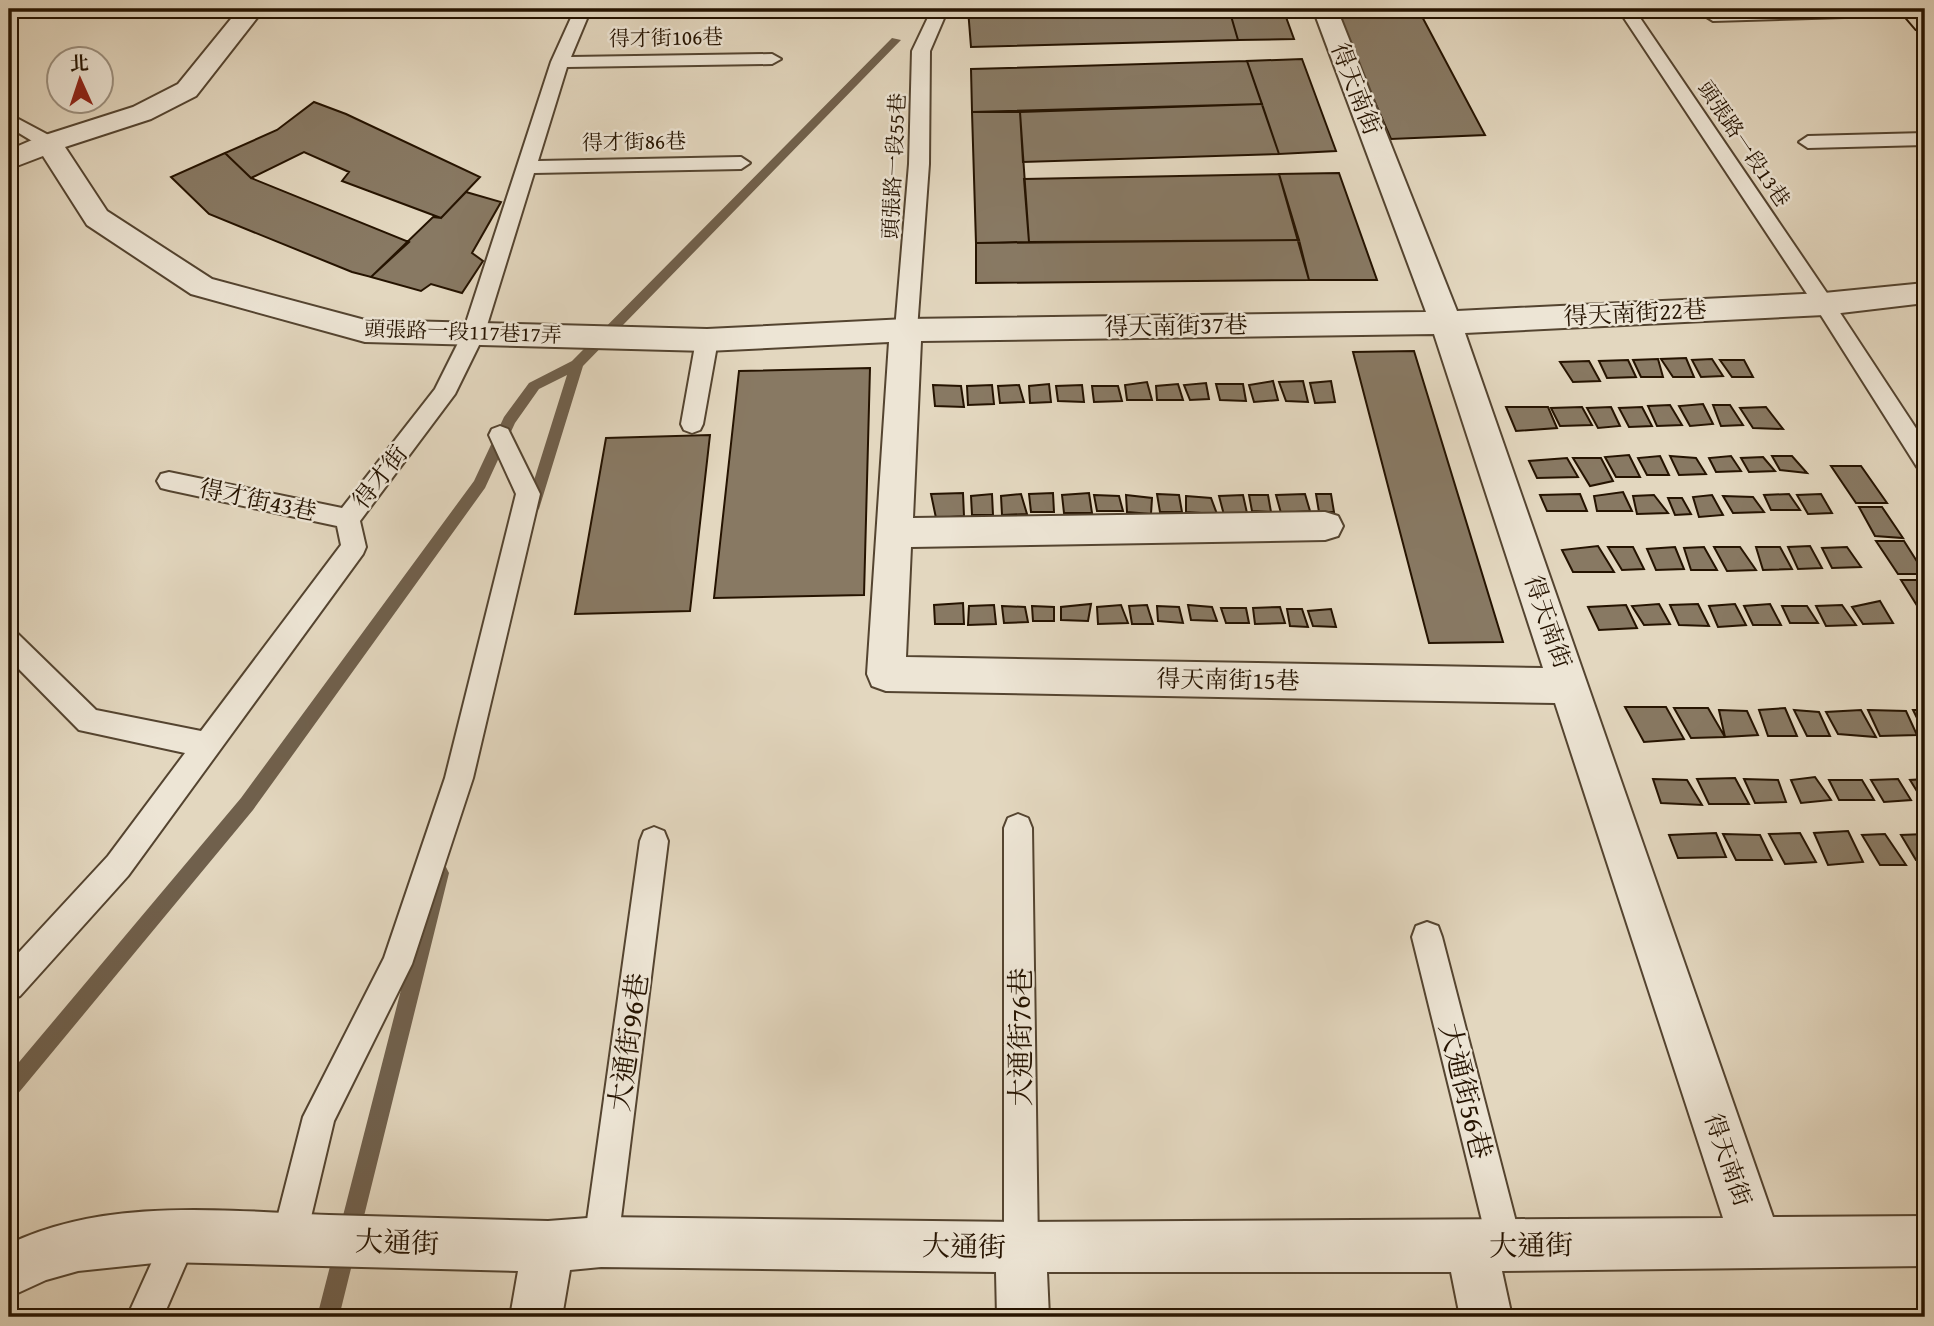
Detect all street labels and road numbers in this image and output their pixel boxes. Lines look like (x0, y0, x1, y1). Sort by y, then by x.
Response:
street label: 得才街106巷 (609, 21, 723, 54)
street label: 得天南街 (1323, 38, 1390, 140)
street label: 頭張路一段13巷 (1691, 74, 1798, 213)
street label: 頭張路一段55巷 (874, 92, 913, 240)
street label: 得才街86巷 (582, 125, 686, 158)
street label: 得天南街22巷 (1563, 291, 1707, 334)
street label: 得天南街37巷 (1104, 307, 1248, 344)
street label: 頭張路一段117巷17弄 (364, 313, 562, 350)
street label: 得才街 (344, 438, 416, 516)
street label: 得才街43巷 (196, 470, 320, 529)
street label: 得天南街 (1516, 571, 1581, 673)
street label: 得天南街15巷 (1156, 661, 1300, 698)
street label: 大通街76巷 (999, 968, 1040, 1106)
street label: 大通街96巷 (598, 970, 657, 1114)
street label: 大通街56巷 (1430, 1018, 1503, 1163)
street label: 得天南街 (1696, 1109, 1761, 1211)
street label: 大通街 (354, 1220, 440, 1263)
street label: 大通街 (1489, 1223, 1573, 1266)
street label: 大通街 (922, 1224, 1006, 1267)

